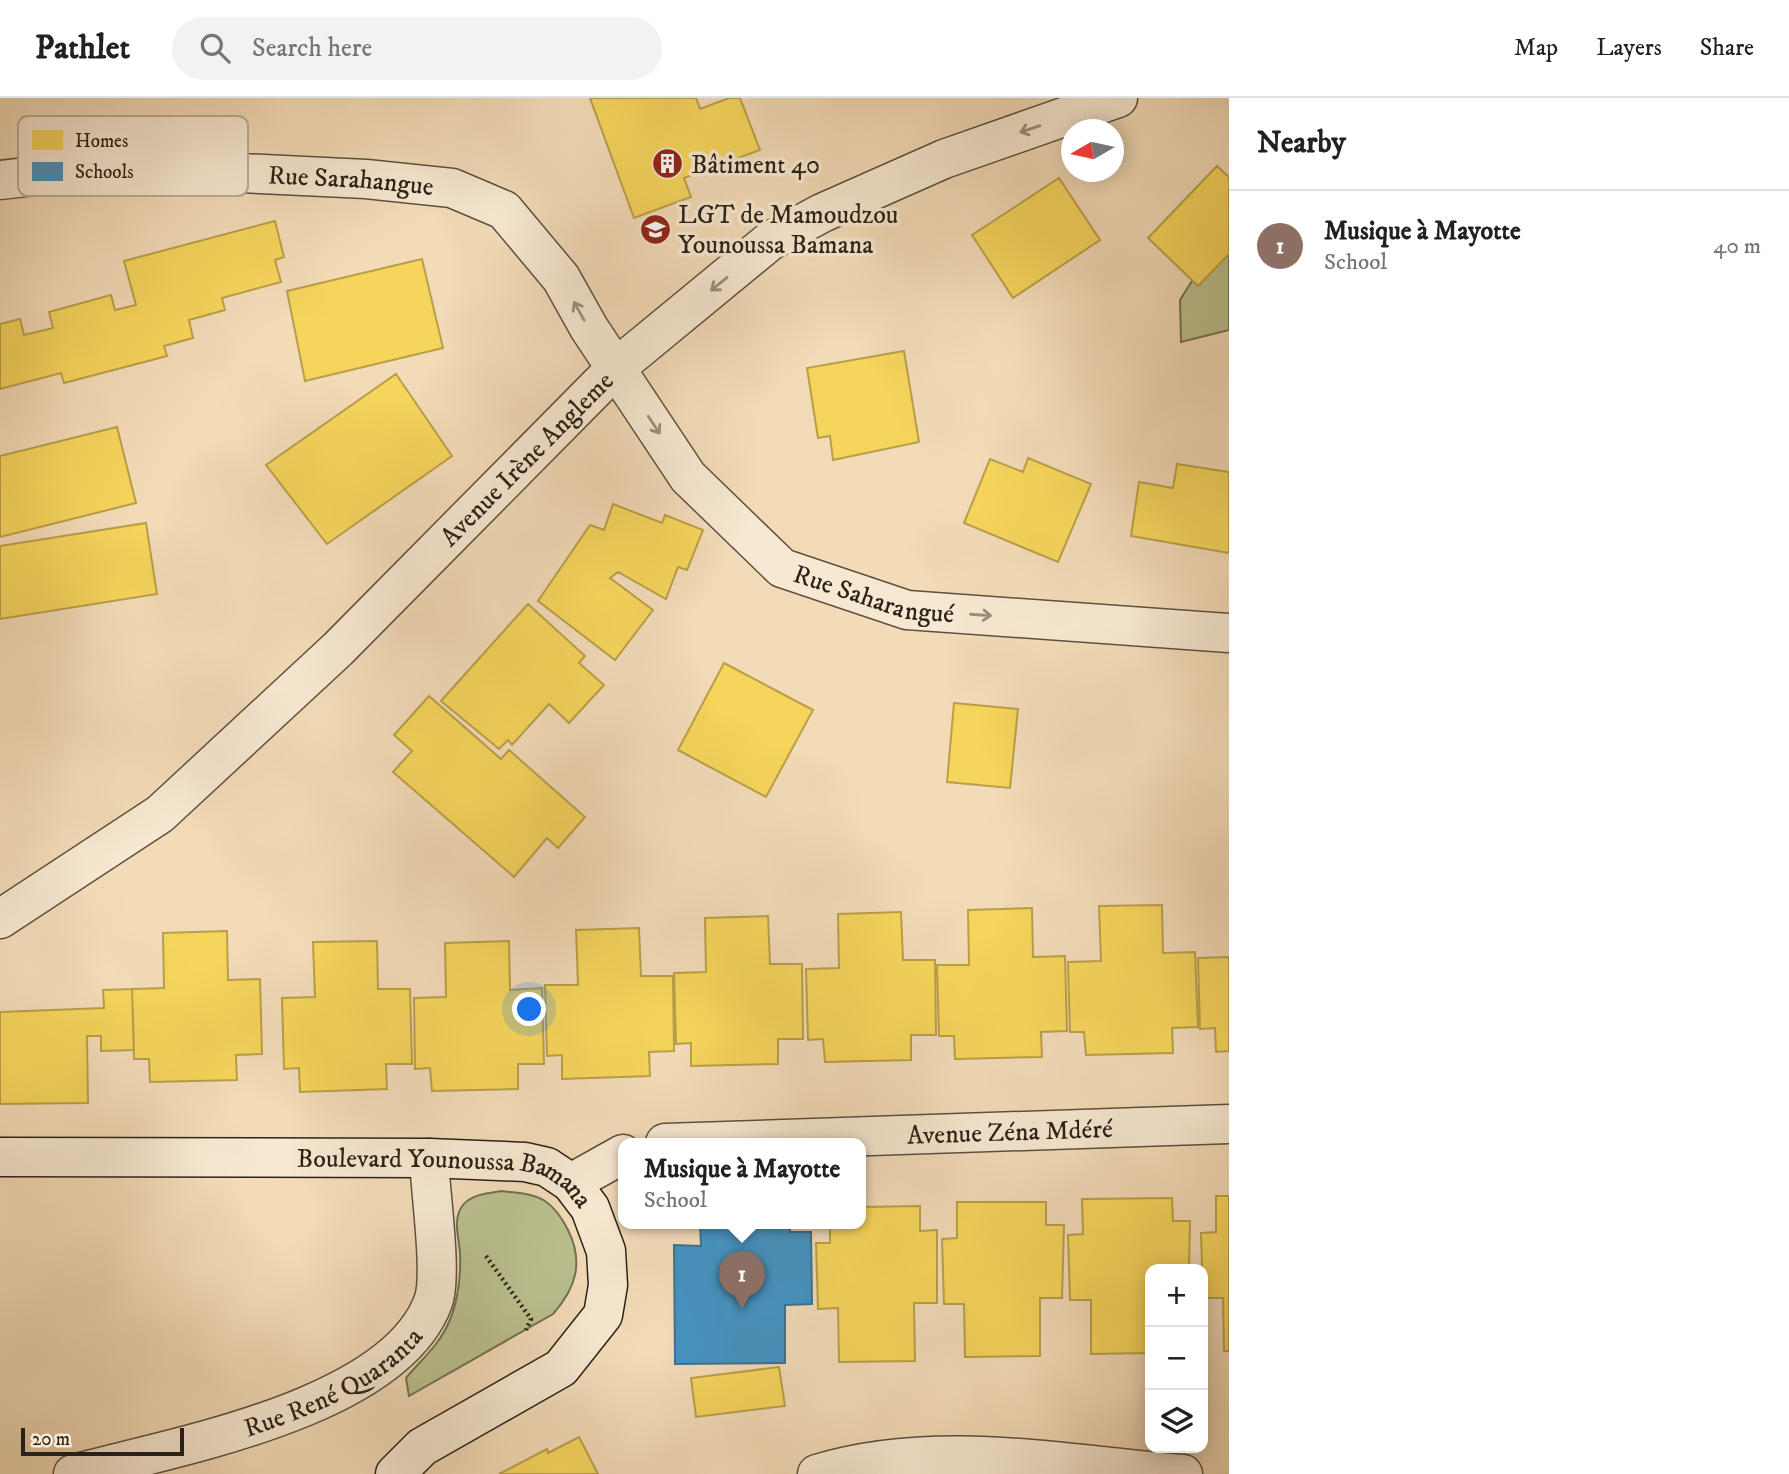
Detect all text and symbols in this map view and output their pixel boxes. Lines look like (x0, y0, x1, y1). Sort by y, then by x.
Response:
search box (172, 17, 662, 80)
text: Pathlet (35, 28, 130, 69)
icon: search (196, 29, 234, 67)
text: Search here (252, 32, 372, 65)
text: Map (1514, 33, 1558, 63)
text: Layers (1596, 33, 1662, 63)
text: Share (1700, 33, 1754, 63)
legend (18, 116, 248, 196)
north arrow (1061, 119, 1124, 182)
one-way arrow (1020, 124, 1042, 136)
text: Nearby (1257, 125, 1346, 162)
text: Homes (75, 130, 128, 153)
building icon: Bâtiment 40 (651, 147, 685, 181)
place label: Bâtiment 40 (691, 149, 820, 182)
street label: Rue Sarahangue (267, 159, 435, 204)
text: Schools (75, 161, 134, 184)
place label: LGT de Mamoudzou Younoussa Bamana (678, 199, 898, 262)
school or university icon: LGT de Mamoudzou Younoussa Bamana (638, 212, 672, 246)
text: Musique à Mayotte (1324, 215, 1521, 248)
text: 1 (1276, 232, 1284, 261)
text: 40 m (1713, 232, 1761, 261)
text: School (1324, 248, 1387, 277)
one-way arrow (711, 276, 729, 291)
one-way arrow (572, 301, 586, 321)
street label: Avenue Irène Angleme (434, 365, 621, 554)
one-way arrow (648, 414, 662, 434)
street label: Rue Saharangué (789, 558, 956, 631)
one-way arrow (969, 609, 992, 622)
your location (512, 992, 546, 1026)
street label: Avenue Zéna Mdéré (906, 1113, 1114, 1153)
popup (618, 1138, 866, 1229)
street label: Boulevard Younoussa Bamana (297, 1143, 599, 1215)
text: Musique à Mayotte (644, 1153, 840, 1186)
text: School (644, 1186, 707, 1215)
pin: 1 (719, 1251, 765, 1309)
map controls (1145, 1264, 1208, 1453)
button: + (1145, 1264, 1208, 1327)
street label: Rue René Quaranta (240, 1321, 431, 1446)
button: − (1145, 1327, 1208, 1390)
button: layers (1145, 1390, 1208, 1453)
scale bar (21, 1425, 184, 1457)
text: 20 m (32, 1428, 70, 1451)

